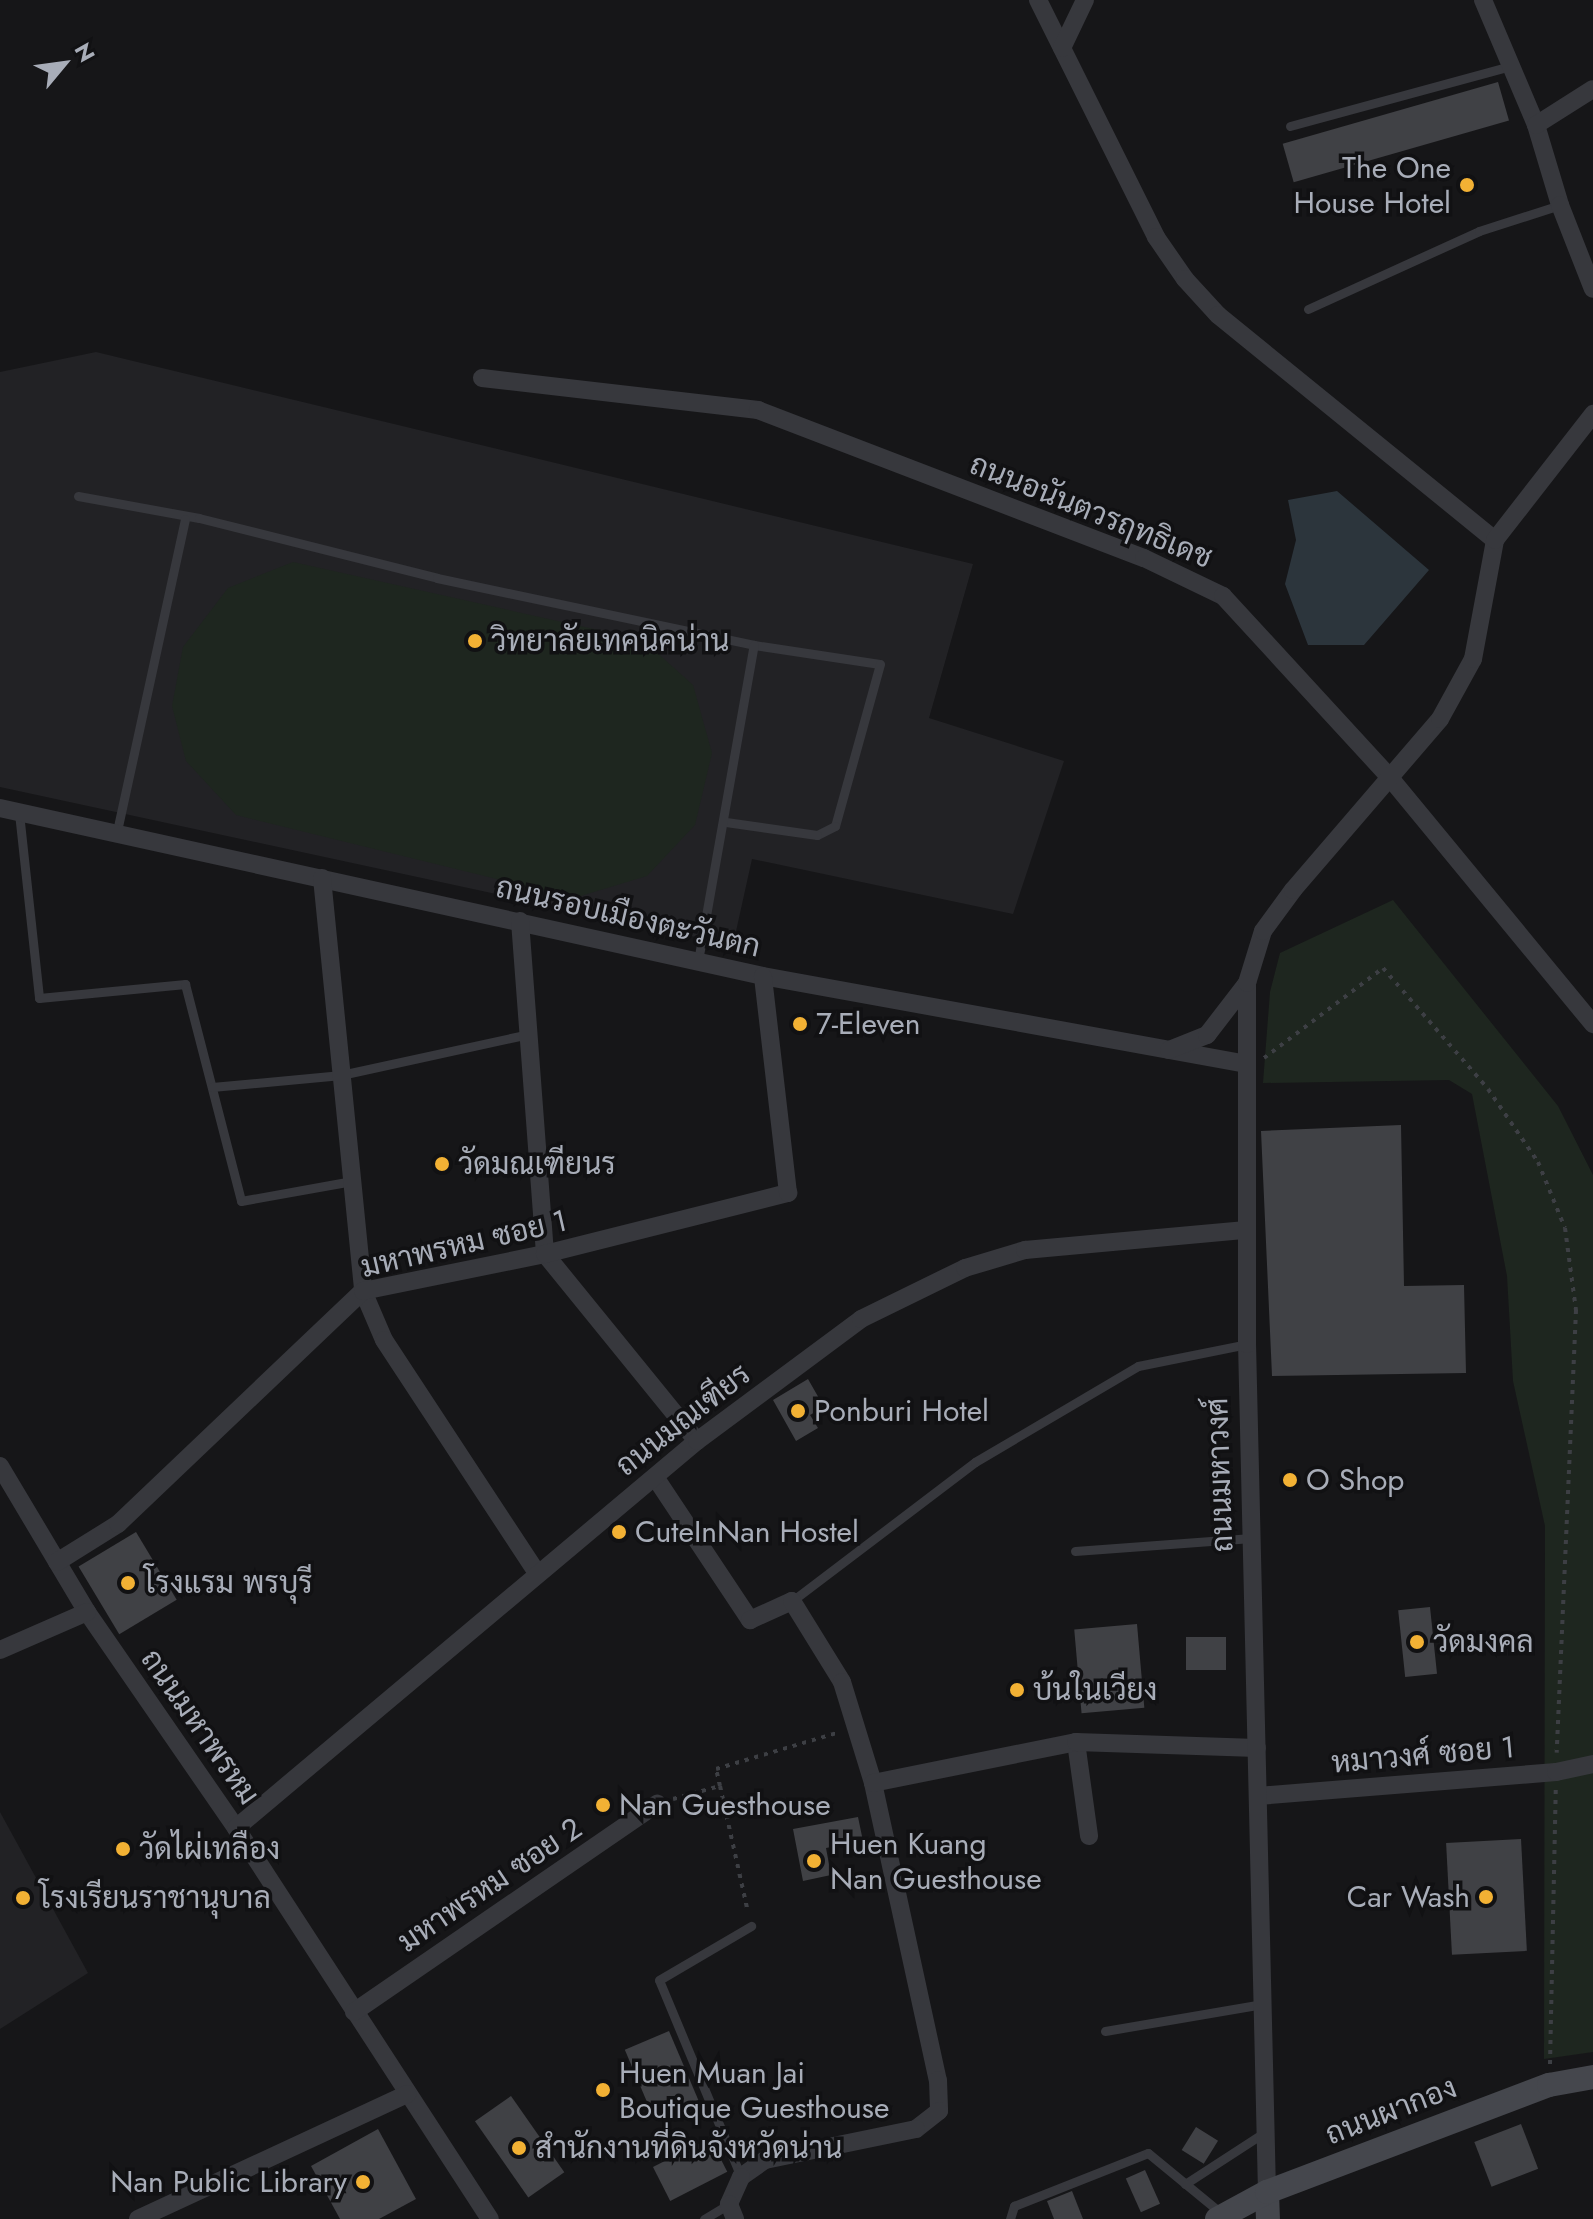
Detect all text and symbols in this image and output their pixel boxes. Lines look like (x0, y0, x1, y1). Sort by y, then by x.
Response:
north arrow (24, 24, 104, 104)
text: N (67, 37, 103, 68)
place label: The One House Hotel (1294, 150, 1451, 220)
marker: The One House Hotel (1458, 176, 1476, 194)
street label: ถนนอนันตวรฤทธิเดช (965, 446, 1217, 576)
place label: วิทยาลัยเทคนิคน่าน (491, 623, 729, 659)
marker: วิทยาลัยเทคนิคน่าน (466, 632, 484, 650)
street label: ถนนรอบเมืองตะวันตก (492, 869, 764, 965)
place label: 7-Eleven (816, 1006, 920, 1042)
marker: 7-Eleven (791, 1015, 809, 1033)
place label: วัดมณเฑียนร (458, 1146, 616, 1182)
marker: วัดมณเฑียนร (433, 1155, 451, 1173)
street label: มหาพรหม ซอย 1 (357, 1203, 571, 1285)
street label: ถนนมณเฑียร (608, 1356, 758, 1484)
place label: Ponburi Hotel (814, 1393, 989, 1429)
street label: ถนนมหาวงศ์ (1199, 1397, 1241, 1553)
marker: Ponburi Hotel (789, 1402, 807, 1420)
place label: O Shop (1306, 1462, 1404, 1498)
marker: O Shop (1281, 1471, 1299, 1489)
place label: CuteInNan Hostel (635, 1514, 859, 1550)
marker: CuteInNan Hostel (610, 1523, 628, 1541)
place label: โรงแรม พรบุรี (144, 1565, 313, 1601)
marker: โรงแรม พรบุรี (119, 1574, 137, 1592)
place label: วัดมงคล (1433, 1624, 1534, 1660)
marker: วัดมงคล (1408, 1633, 1426, 1651)
street label: ถนนมหาพรหม (133, 1642, 267, 1812)
place label: บ้นในเวียง (1033, 1672, 1157, 1708)
marker: บ้นในเวียง (1008, 1681, 1026, 1699)
street label: หมาวงศ์ ซอย 1 (1330, 1729, 1516, 1781)
place label: Nan Guesthouse (619, 1787, 831, 1823)
marker: Nan Guesthouse (594, 1796, 612, 1814)
street label: มหาพรหม ซอย 2 (391, 1810, 589, 1960)
place label: Huen Kuang Nan Guesthouse (830, 1826, 1042, 1896)
place label: วัดไผ่เทลือง (139, 1831, 280, 1867)
marker: วัดไผ่เทลือง (114, 1840, 132, 1858)
marker: Huen Kuang Nan Guesthouse (805, 1852, 823, 1870)
place label: Car Wash (1347, 1879, 1470, 1915)
place label: โรงเรียนราชานุบาล (39, 1880, 271, 1916)
marker: Car Wash (1477, 1888, 1495, 1906)
marker: โรงเรียนราชานุบาล (14, 1889, 32, 1907)
place label: Huen Muan Jai Boutique Guesthouse (619, 2055, 889, 2126)
street label: ถนนผากอง (1320, 2070, 1462, 2152)
marker: Huen Muan Jai Boutique Guesthouse (594, 2081, 612, 2099)
place label: สำนักงานที่ดินจังหวัดน่าน (535, 2130, 842, 2166)
marker: สำนักงานที่ดินจังหวัดน่าน (510, 2139, 528, 2157)
place label: Nan Public Library (110, 2164, 347, 2200)
marker: Nan Public Library (354, 2173, 372, 2191)

